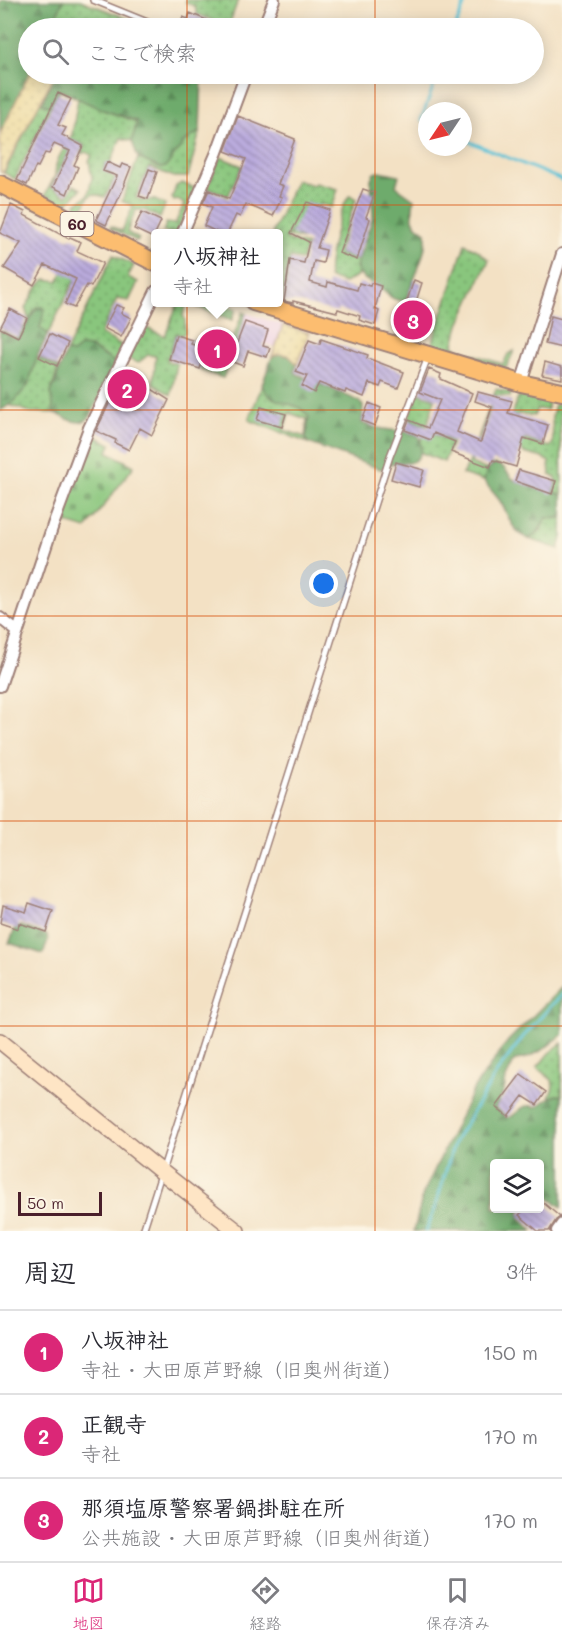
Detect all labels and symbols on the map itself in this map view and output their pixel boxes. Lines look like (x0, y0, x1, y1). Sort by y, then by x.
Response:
north arrow (418, 102, 472, 156)
road number: 60 (60, 212, 94, 236)
pin: 3 (394, 298, 432, 342)
pin: 1 (198, 326, 236, 372)
pin: 2 (108, 366, 146, 412)
your location (309, 569, 338, 598)
scale bar (18, 1189, 102, 1216)

